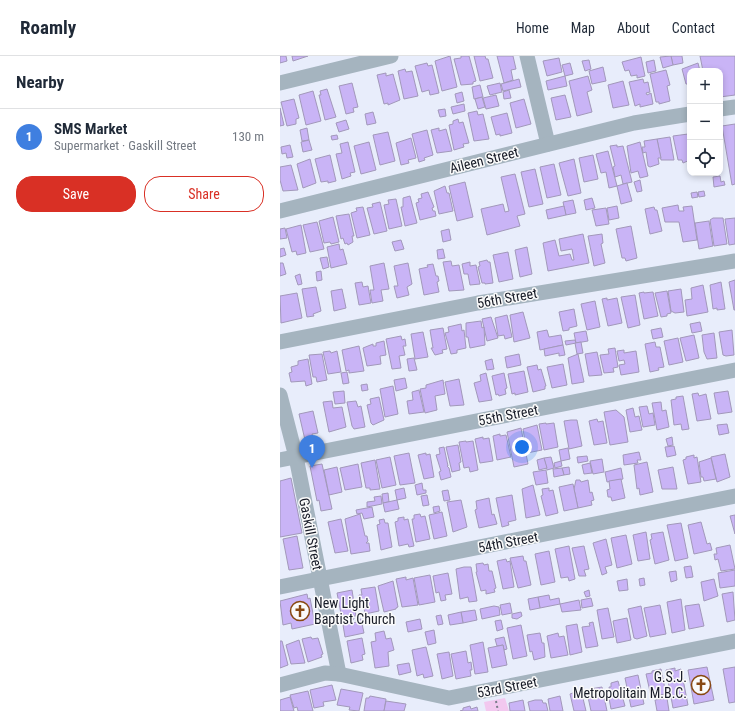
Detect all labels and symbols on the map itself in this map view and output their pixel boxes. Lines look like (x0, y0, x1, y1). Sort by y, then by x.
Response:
street label: Aileen Street (448, 144, 520, 176)
street label: 56th Street (476, 285, 538, 311)
street label: 55th Street (477, 401, 539, 429)
pin: 1 (299, 435, 325, 468)
your location (512, 437, 532, 457)
street label: Gaskill Street (296, 496, 326, 572)
street label: 54th Street (477, 528, 539, 556)
place label: New Light Baptist Church (314, 595, 395, 627)
church icon: New Light Baptist Church (289, 600, 311, 622)
place label: G.S.J. Metropolitain M.B.C. (573, 669, 687, 701)
street label: 53rd Street (476, 673, 538, 701)
church icon: G.S.J. Metropolitain M.B.C. (690, 674, 712, 696)

